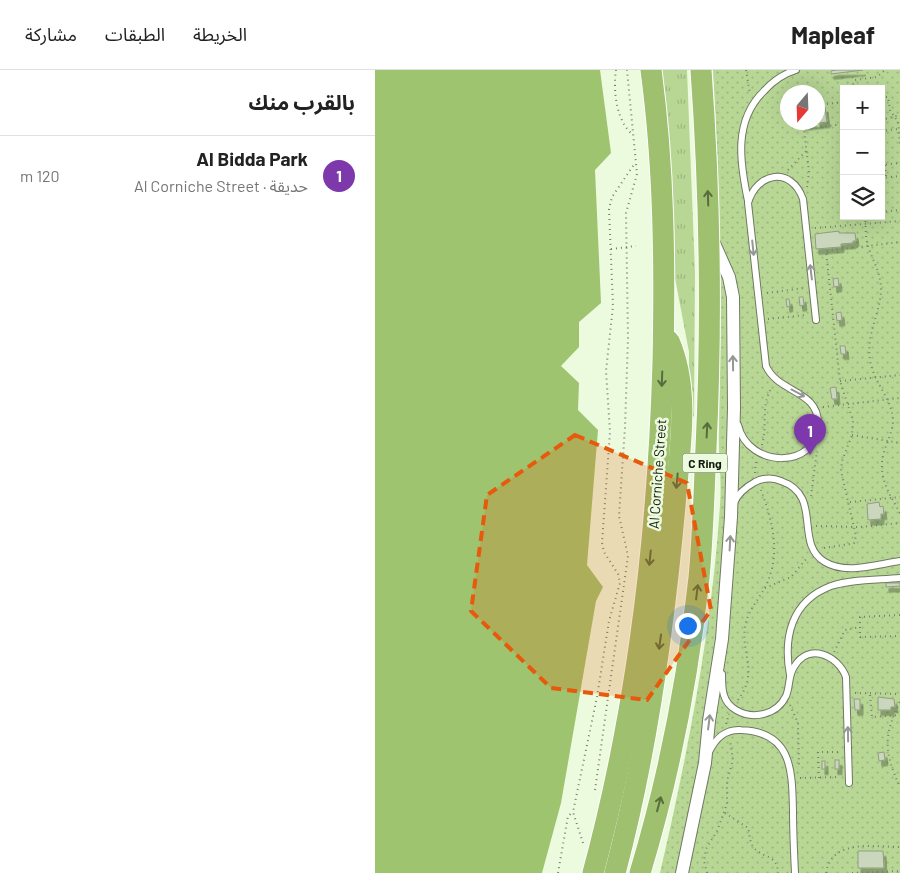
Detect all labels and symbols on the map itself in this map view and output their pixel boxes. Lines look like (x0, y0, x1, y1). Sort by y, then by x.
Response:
north arrow (780, 85, 825, 130)
one-way arrow (703, 190, 713, 206)
one-way arrow (748, 240, 758, 256)
one-way arrow (806, 264, 816, 280)
one-way arrow (729, 356, 738, 372)
one-way arrow (658, 371, 667, 387)
one-way arrow (791, 388, 806, 398)
pin: 1 (794, 414, 826, 455)
street label: Al Corniche Street (645, 419, 669, 529)
one-way arrow (702, 423, 711, 439)
road number: C Ring (683, 453, 727, 472)
one-way arrow (672, 472, 681, 488)
one-way arrow (725, 535, 734, 551)
one-way arrow (645, 550, 655, 566)
one-way arrow (692, 585, 702, 601)
your location (675, 613, 701, 639)
one-way arrow (655, 634, 665, 650)
one-way arrow (704, 714, 714, 730)
one-way arrow (843, 727, 853, 743)
one-way arrow (655, 796, 665, 812)

